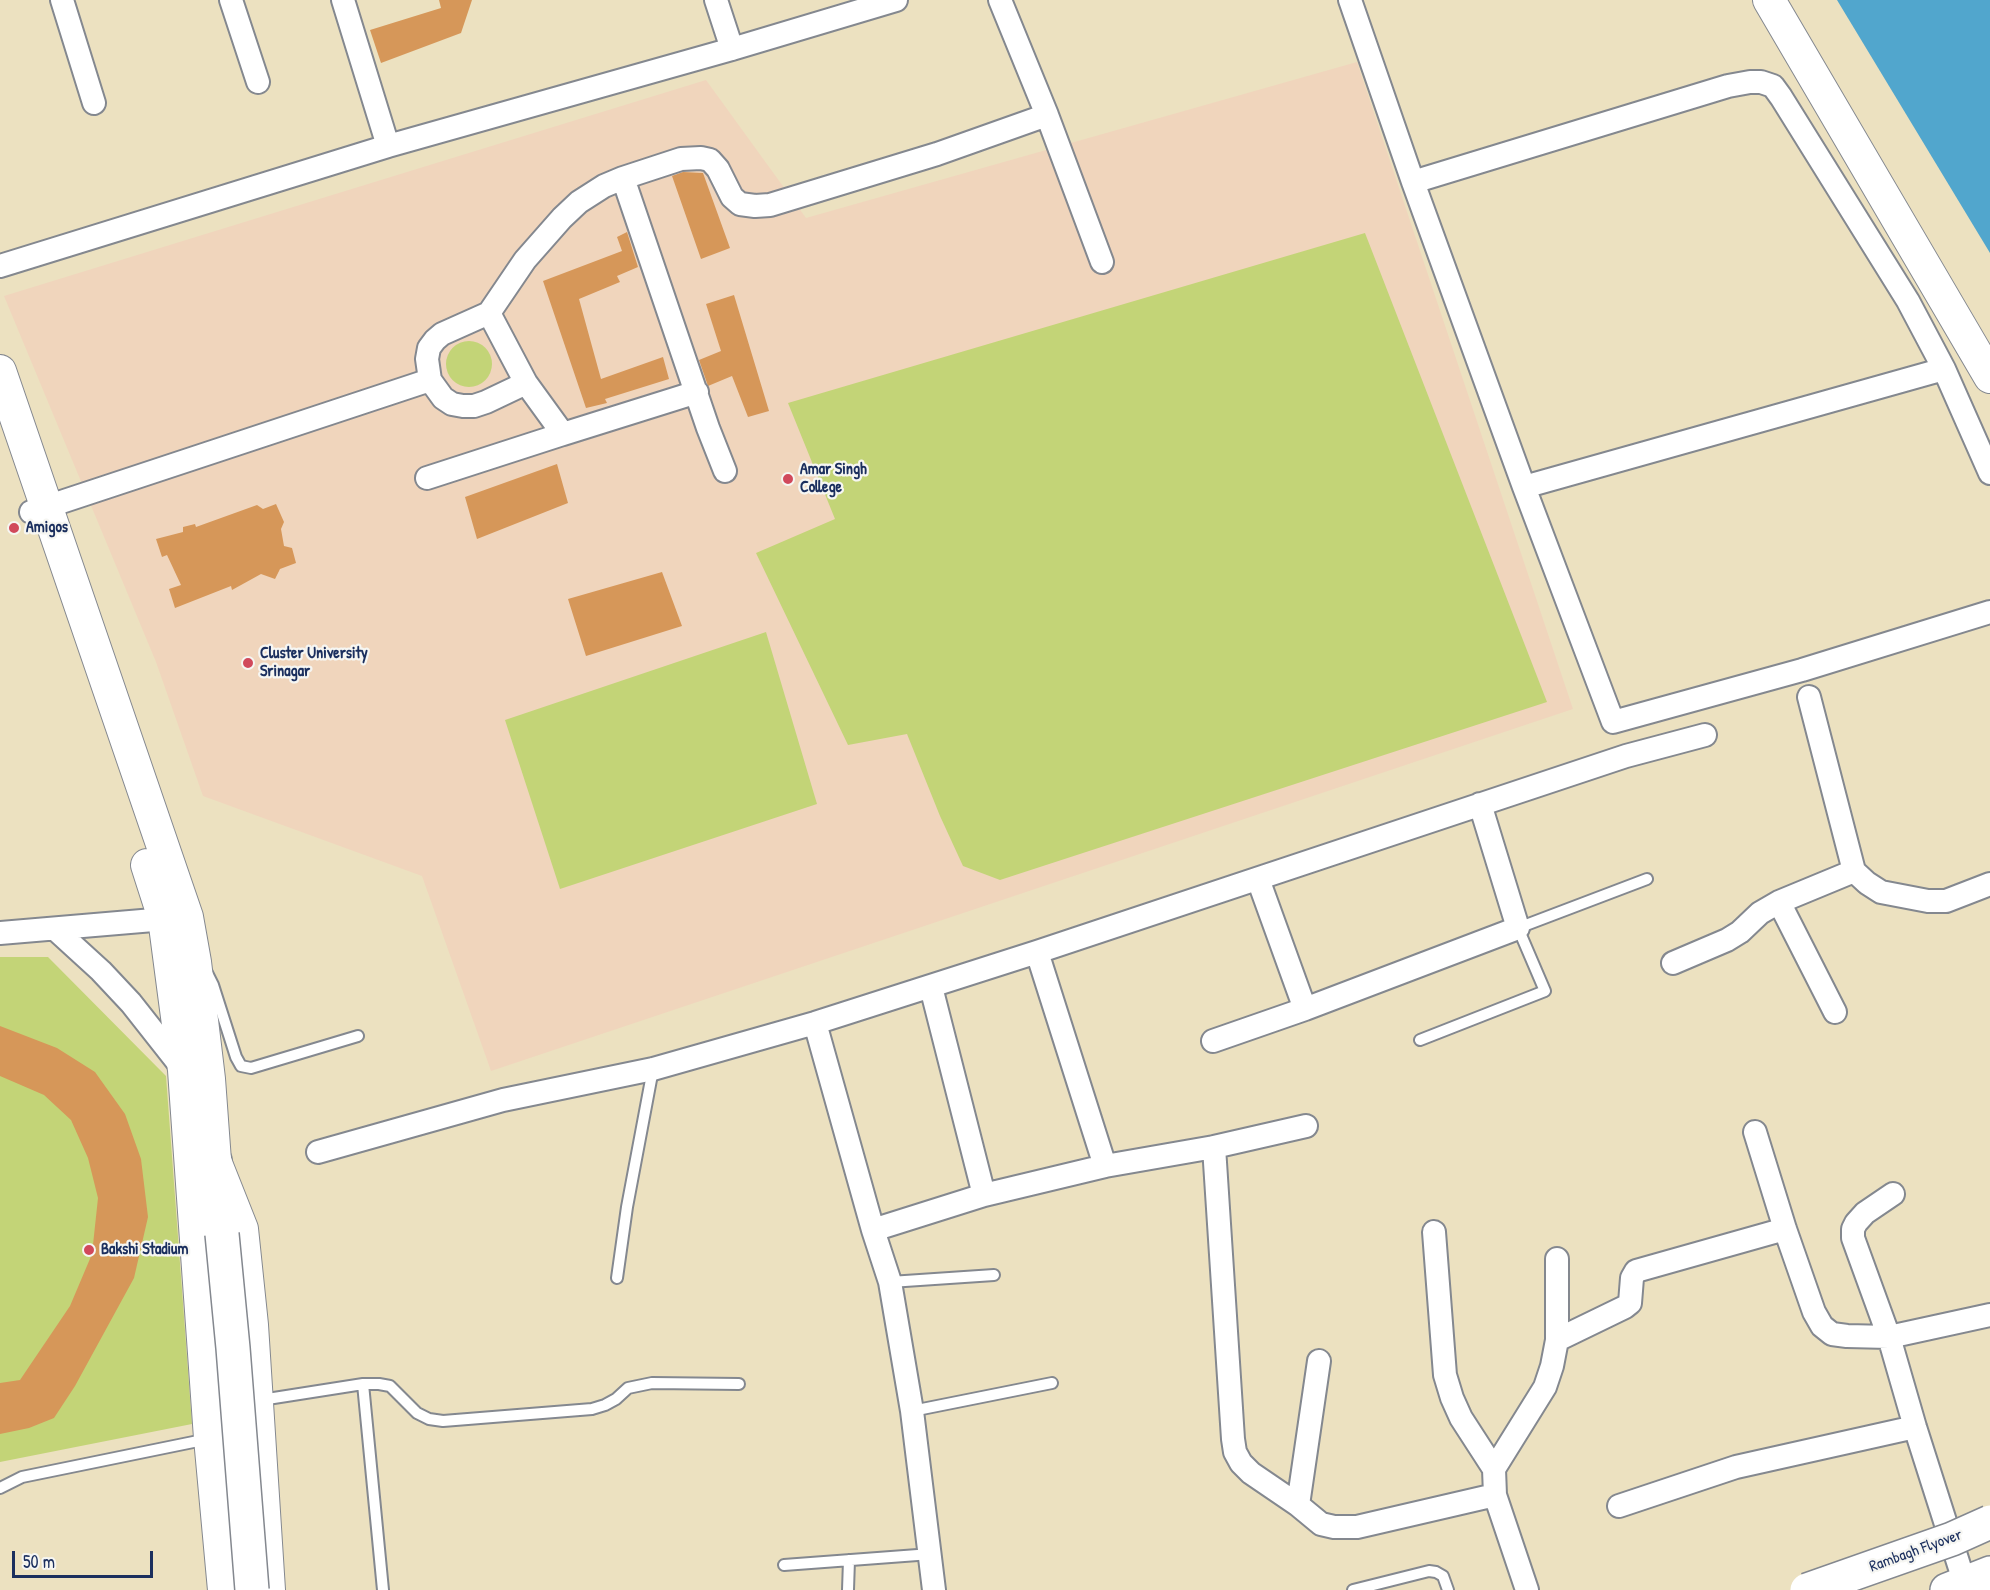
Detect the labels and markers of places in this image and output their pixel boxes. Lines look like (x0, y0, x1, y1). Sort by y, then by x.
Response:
place label: Amar Singh College (800, 460, 867, 498)
marker: Amar Singh College (781, 472, 795, 486)
place label: Amigos (26, 518, 68, 538)
marker: Amigos (7, 521, 21, 535)
place label: Cluster University Srinagar (260, 644, 368, 682)
marker: Cluster University Srinagar (241, 656, 255, 670)
place label: Bakshi Stadium (101, 1240, 188, 1260)
marker: Bakshi Stadium (82, 1243, 96, 1257)

